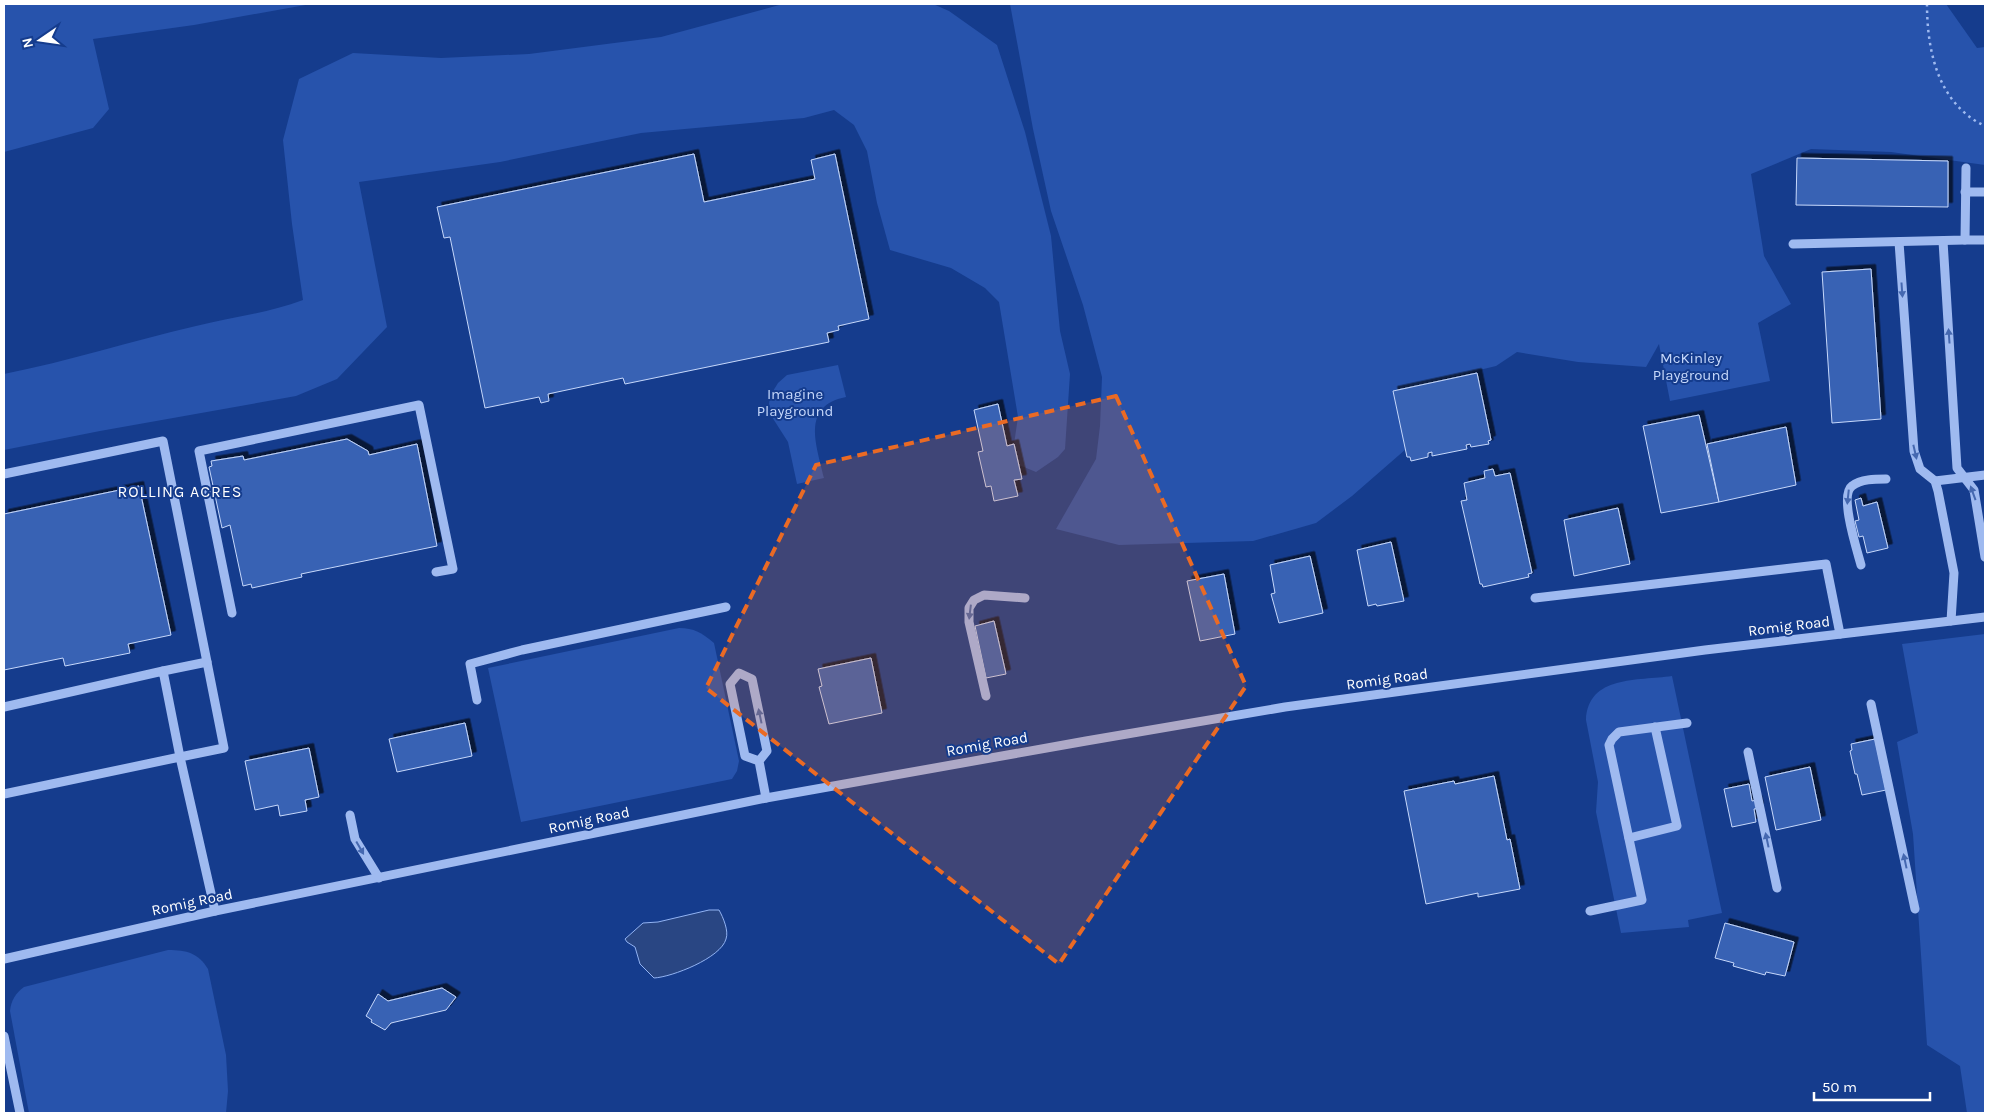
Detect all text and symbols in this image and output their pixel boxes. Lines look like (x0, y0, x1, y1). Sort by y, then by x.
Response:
north arrow (15, 15, 65, 65)
text: N (18, 36, 37, 50)
one-way arrow (1899, 283, 1907, 299)
one-way arrow (1945, 327, 1953, 343)
park label: McKinley Playground (1653, 349, 1729, 384)
park label: Imagine Playground (757, 385, 833, 420)
one-way arrow (1911, 445, 1919, 460)
district label: ROLLING ACRES (117, 482, 243, 501)
one-way arrow (1969, 485, 1977, 500)
one-way arrow (1844, 490, 1852, 506)
one-way arrow (966, 605, 974, 621)
street label: Romig Road (1747, 612, 1831, 640)
street label: Romig Road (1345, 664, 1429, 694)
one-way arrow (756, 709, 764, 724)
street label: Romig Road (945, 728, 1029, 760)
street label: Romig Road (547, 803, 631, 837)
one-way arrow (1763, 833, 1771, 848)
one-way arrow (356, 841, 365, 855)
one-way arrow (1901, 853, 1909, 868)
street label: Romig Road (150, 885, 234, 919)
scale bar (1814, 1070, 1930, 1102)
text: 50 m (1822, 1078, 1857, 1096)

